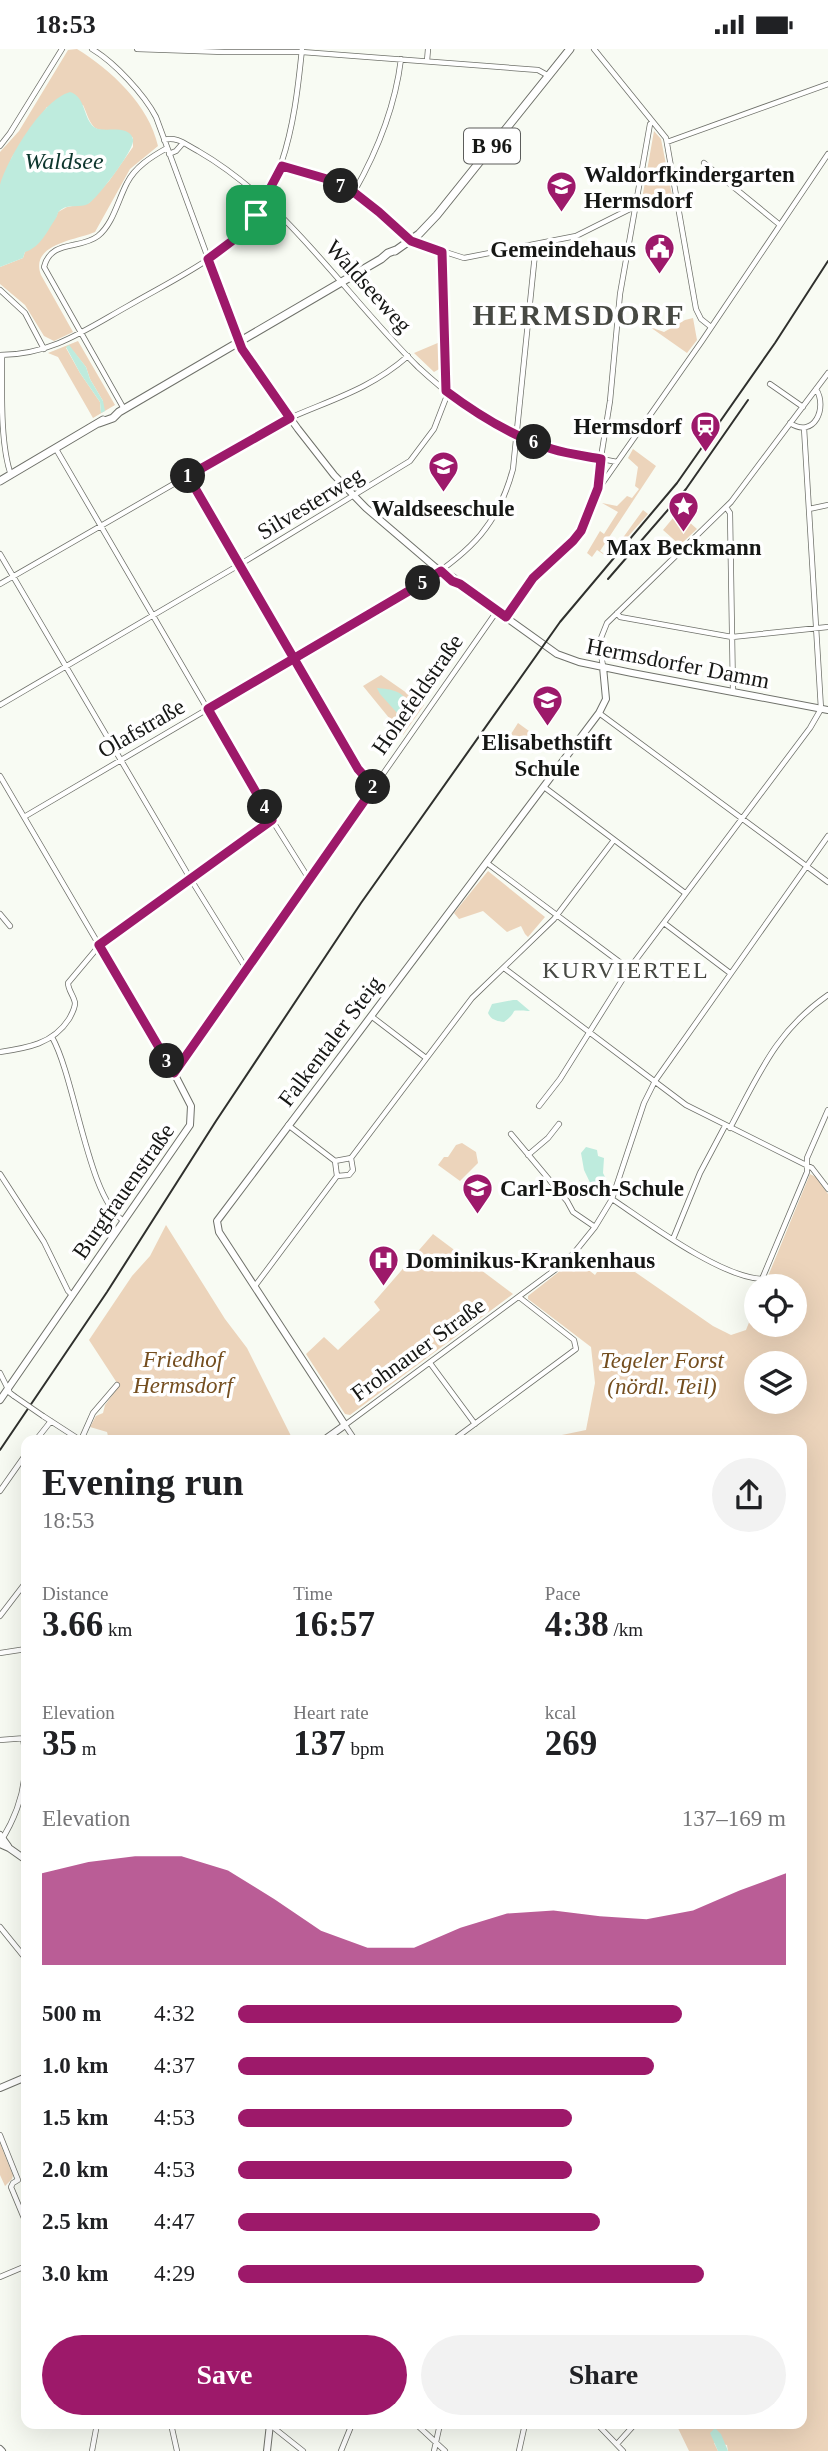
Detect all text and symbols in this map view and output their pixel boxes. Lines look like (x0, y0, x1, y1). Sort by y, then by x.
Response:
text: 18:53 (35, 10, 96, 39)
road number: B 96 (464, 129, 520, 163)
water label: Waldsee (24, 148, 104, 174)
place label: Waldorfkindergarten Hermsdorf (584, 162, 795, 213)
pin: 7 (324, 169, 358, 203)
school or university icon: Waldorfkindergarten Hermsdorf (544, 170, 578, 214)
text: 7 (336, 175, 345, 196)
pin (226, 185, 286, 245)
icon: arrive (237, 196, 275, 234)
public building icon: Gemeindehaus (642, 232, 676, 276)
street label: Waldseeweg (321, 235, 417, 338)
place label: Gemeindehaus (490, 237, 636, 262)
district label: HERMSDORF (473, 298, 686, 331)
station icon: Hermsdorf (688, 409, 722, 453)
place label: Hermsdorf (573, 414, 682, 439)
pin: 6 (516, 425, 552, 459)
text: 6 (529, 431, 538, 452)
school or university icon: Waldseeschule (426, 450, 460, 494)
pin: 1 (170, 459, 206, 493)
street label: Silvesterweg (253, 462, 368, 545)
text: 1 (183, 465, 192, 486)
place icon: Max Beckmann (667, 489, 701, 533)
place label: Waldseeschule (371, 496, 515, 521)
place label: Max Beckmann (606, 535, 762, 560)
pin: 5 (406, 565, 440, 601)
text: 5 (418, 572, 427, 593)
street label: Hohefeldstraße (367, 630, 468, 759)
street label: Hermsdorfer Damm (584, 633, 772, 694)
school or university icon: Elisabethstift Schule (530, 684, 564, 728)
street label: Olafstraße (94, 694, 189, 763)
place label: Elisabethstift Schule (482, 730, 613, 781)
pin: 2 (356, 769, 390, 805)
text: 2 (368, 776, 377, 797)
pin: 4 (247, 789, 282, 825)
text: 4 (260, 796, 269, 817)
district label: KURVIERTEL (542, 957, 710, 983)
street label: Falkentaler Steig (273, 971, 388, 1111)
pin: 3 (150, 1044, 184, 1079)
text: 3 (162, 1050, 171, 1071)
street label: Burgfrauenstraße (67, 1119, 179, 1264)
school or university icon: Carl-Bosch-Schule (460, 1171, 494, 1215)
place label: Carl-Bosch-Schule (500, 1176, 684, 1201)
hospital icon: Dominikus-Krankenhaus (366, 1243, 400, 1287)
place label: Dominikus-Krankenhaus (406, 1248, 655, 1273)
map controls (744, 1274, 807, 1414)
button: locate (744, 1274, 807, 1337)
street label: Frohnauer Straße (347, 1293, 490, 1406)
park label: Friedhof Hermsdorf (132, 1347, 236, 1398)
park label: Tegeler Forst (nördl. Teil) (600, 1348, 724, 1399)
button: layers (744, 1351, 807, 1414)
button: share (712, 1458, 786, 1532)
text: Evening run (42, 1461, 244, 1503)
text: 18:53 (42, 1508, 94, 1533)
text: Distance (42, 1583, 108, 1604)
text: Time (293, 1583, 333, 1604)
text: Pace (545, 1583, 581, 1604)
text: 3.66 (42, 1605, 103, 1644)
text: 16:57 (293, 1605, 375, 1644)
text: 4:38 (545, 1605, 609, 1644)
text: km (103, 1619, 132, 1640)
text: /km (609, 1619, 643, 1640)
text: Elevation (42, 1702, 115, 1723)
text: Heart rate (293, 1702, 369, 1723)
text: kcal (545, 1702, 576, 1723)
text: 35 (42, 1724, 77, 1763)
text: 137 (293, 1724, 346, 1763)
text: 269 (545, 1724, 597, 1763)
text: m (77, 1738, 97, 1759)
text: bpm (346, 1738, 384, 1759)
text: Elevation (42, 1806, 130, 1831)
text: 137–169 m (682, 1806, 786, 1831)
text: 500 m (42, 2001, 101, 2026)
text: 4:32 (154, 2001, 195, 2026)
text: 1.0 km (42, 2053, 108, 2078)
text: 4:37 (154, 2053, 195, 2078)
text: 1.5 km (42, 2105, 108, 2130)
text: 4:53 (154, 2105, 195, 2130)
text: 2.0 km (42, 2157, 108, 2182)
text: 4:53 (154, 2157, 195, 2182)
text: 2.5 km (42, 2209, 108, 2234)
text: 4:47 (154, 2209, 195, 2234)
text: 3.0 km (42, 2261, 108, 2286)
text: 4:29 (154, 2261, 195, 2286)
button: Save (42, 2335, 407, 2415)
button: Share (421, 2335, 786, 2415)

